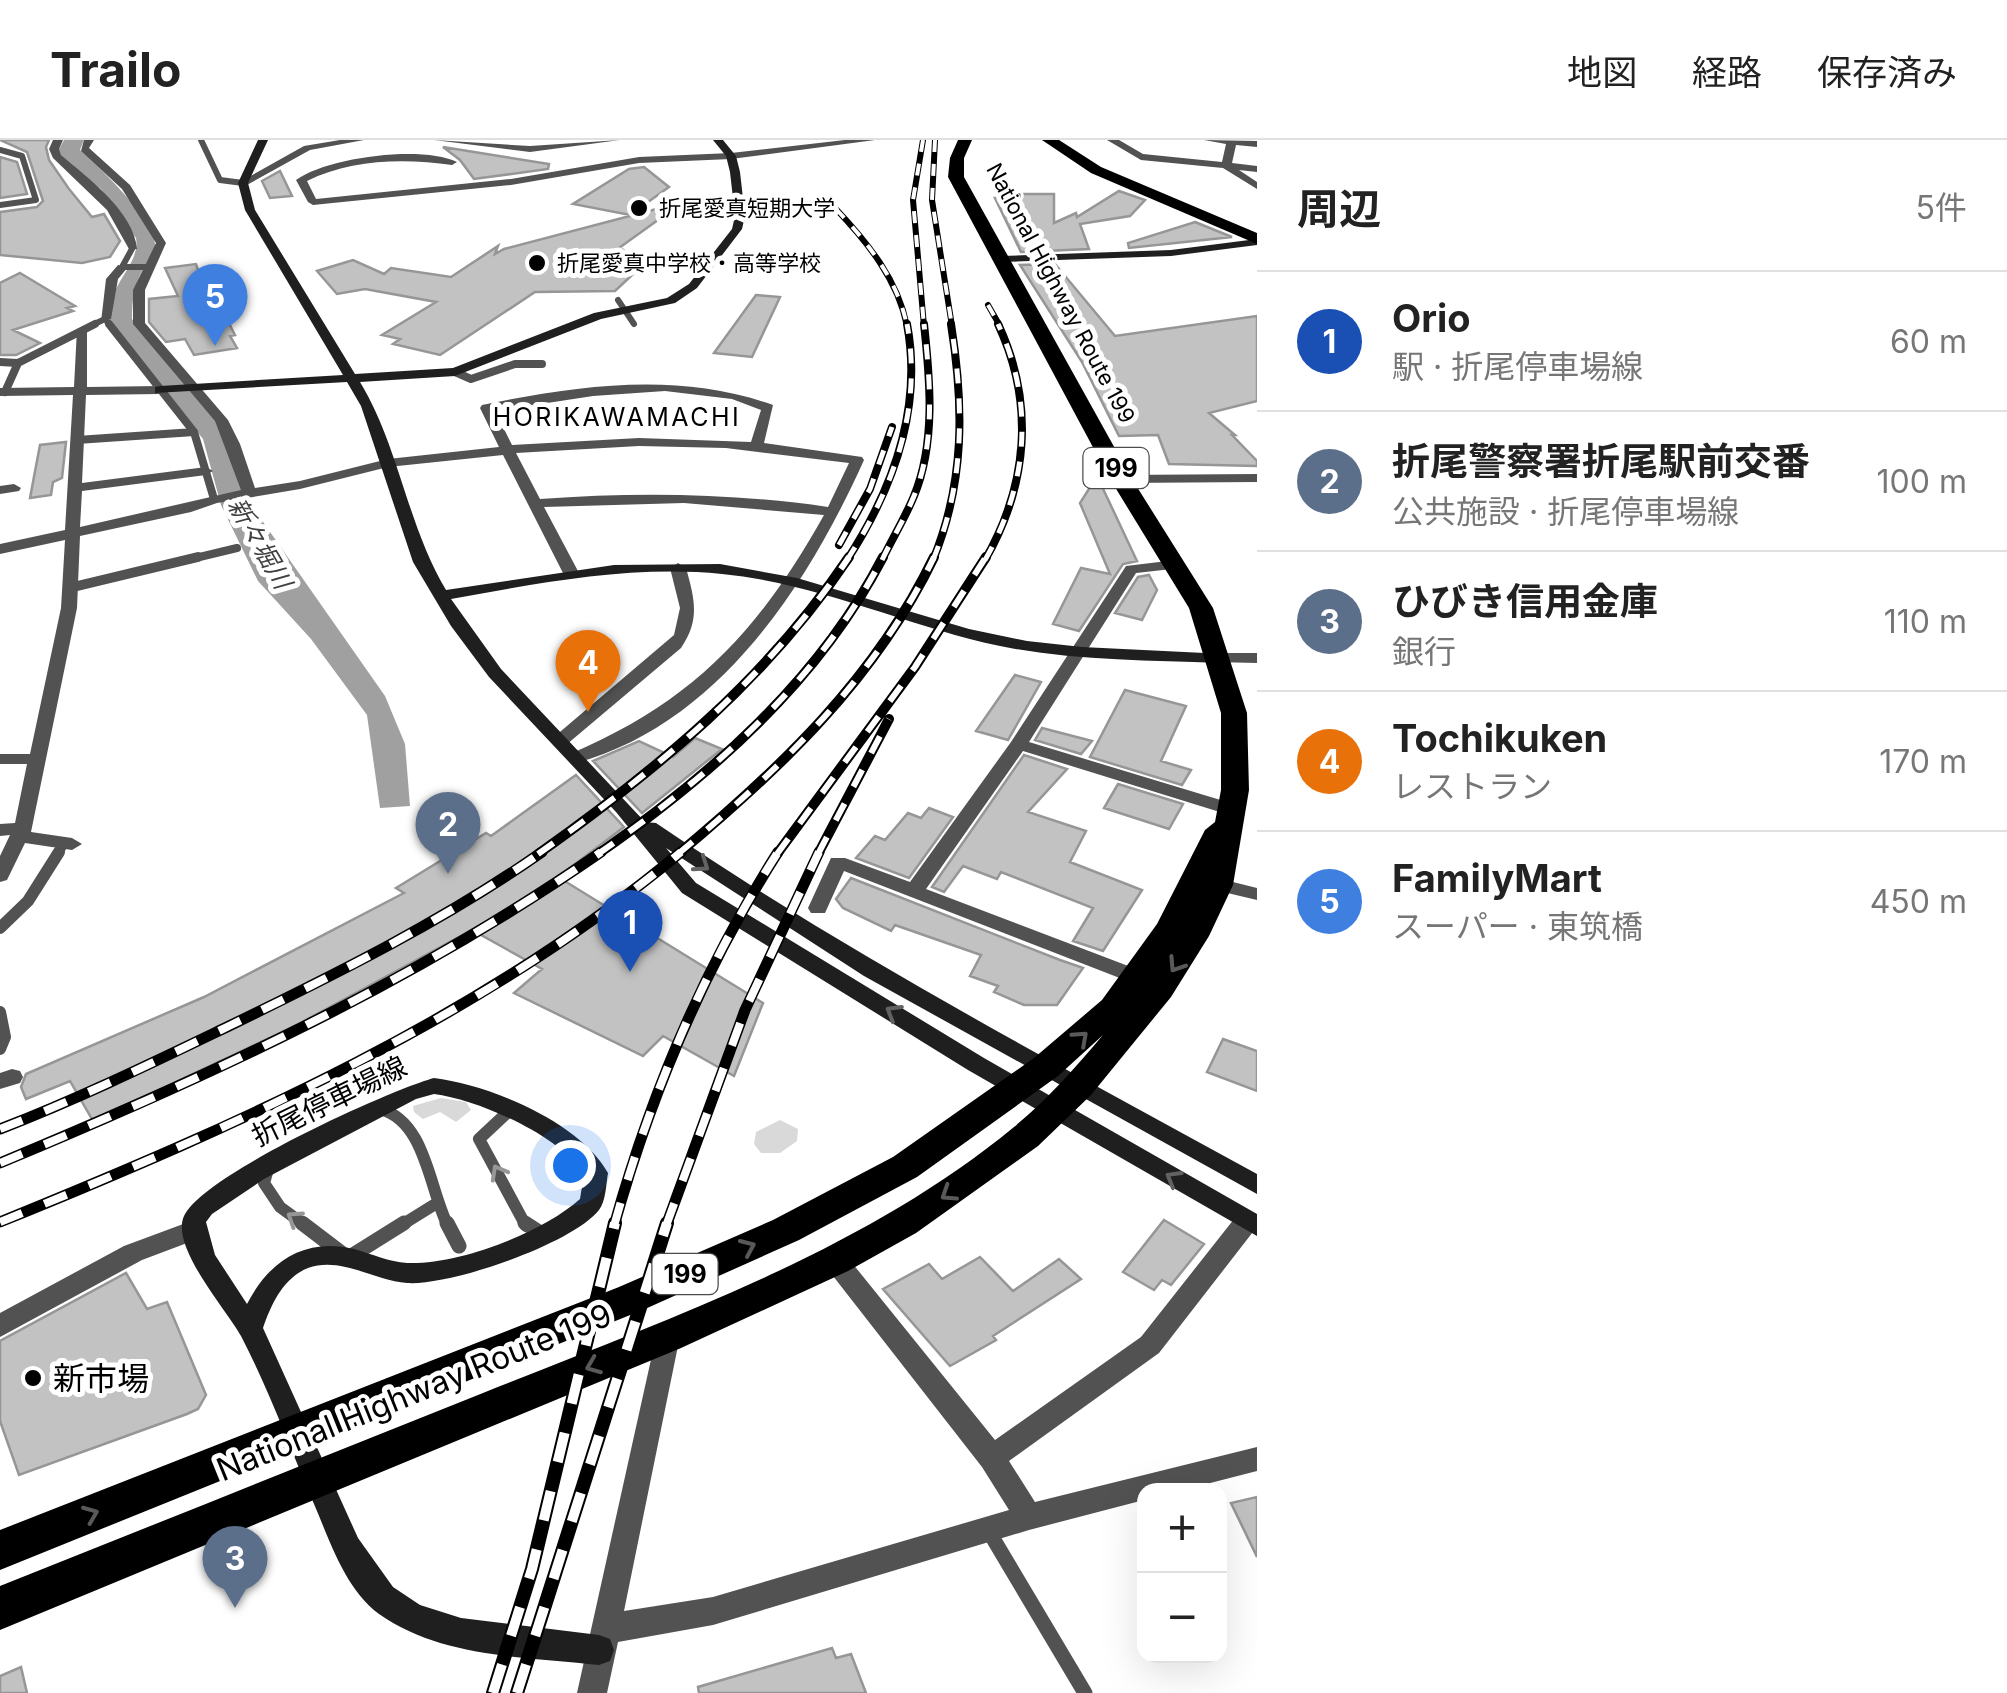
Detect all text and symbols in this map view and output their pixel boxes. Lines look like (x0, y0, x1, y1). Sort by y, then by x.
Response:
text: Trailo (50, 40, 182, 99)
text: 地図 (1567, 51, 1637, 93)
text: 経路 (1692, 51, 1762, 93)
text: 保存済み (1817, 51, 1957, 93)
street label: National Highway Route 199 (981, 159, 1141, 427)
text: 周辺 (1297, 183, 1381, 234)
text: 5件 (1916, 188, 1967, 227)
place label: 折尾愛真短期大学 (659, 195, 835, 221)
marker: 折尾愛真短期大学 (628, 197, 650, 219)
place label: 折尾愛真中学校・高等学校 (557, 250, 821, 276)
marker: 折尾愛真中学校・高等学校 (526, 252, 548, 274)
pin: 5 (182, 264, 248, 346)
text: Orio (1392, 295, 1471, 341)
text: 1 (1323, 322, 1336, 361)
text: 60 m (1890, 322, 1967, 361)
text: 駅 · 折尾停車場線 (1392, 347, 1643, 386)
district label: HORIKAWAMACHI (493, 402, 741, 432)
text: 折尾警察署折尾駅前交番 (1392, 438, 1810, 484)
road number: 199 (1084, 448, 1148, 488)
text: 2 (1319, 462, 1340, 501)
text: 100 m (1877, 462, 1967, 501)
water label: 新々堀川 (222, 492, 299, 596)
text: 公共施設 · 折尾停車場線 (1392, 492, 1739, 531)
text: ひびき信用金庫 (1392, 578, 1658, 624)
text: 3 (1319, 602, 1340, 641)
text: 110 m (1884, 602, 1967, 641)
pin: 4 (556, 630, 620, 712)
text: 銀行 (1392, 632, 1456, 671)
text: Tochikuken (1392, 715, 1607, 761)
text: 4 (1319, 742, 1340, 781)
text: 170 m (1879, 742, 1967, 781)
text: レストラン (1392, 767, 1552, 806)
pin: 2 (416, 792, 480, 874)
one-way arrow (691, 853, 710, 871)
text: FamilyMart (1392, 855, 1602, 901)
text: 5 (1319, 882, 1340, 921)
text: 450 m (1870, 882, 1967, 921)
pin: 1 (598, 890, 662, 972)
text: スーパー · 東筑橋 (1392, 907, 1643, 946)
one-way arrow (1169, 954, 1188, 972)
one-way arrow (886, 1006, 904, 1025)
one-way arrow (1070, 1031, 1088, 1049)
street label: 折尾停車場線 (246, 1049, 412, 1153)
your location (545, 1140, 596, 1191)
one-way arrow (490, 1165, 510, 1183)
one-way arrow (1165, 1170, 1183, 1190)
one-way arrow (941, 1181, 959, 1200)
one-way arrow (286, 1212, 304, 1231)
one-way arrow (738, 1239, 756, 1259)
road number: 199 (652, 1254, 718, 1294)
street label: National Highway Route 199 (211, 1295, 617, 1489)
one-way arrow (585, 1354, 603, 1374)
place label: 新市場 (53, 1359, 149, 1398)
marker: 新市場 (22, 1367, 44, 1389)
map controls (1137, 1483, 1227, 1663)
button: + (1137, 1483, 1227, 1573)
one-way arrow (81, 1506, 98, 1526)
pin: 3 (202, 1526, 268, 1608)
button: − (1137, 1573, 1227, 1663)

